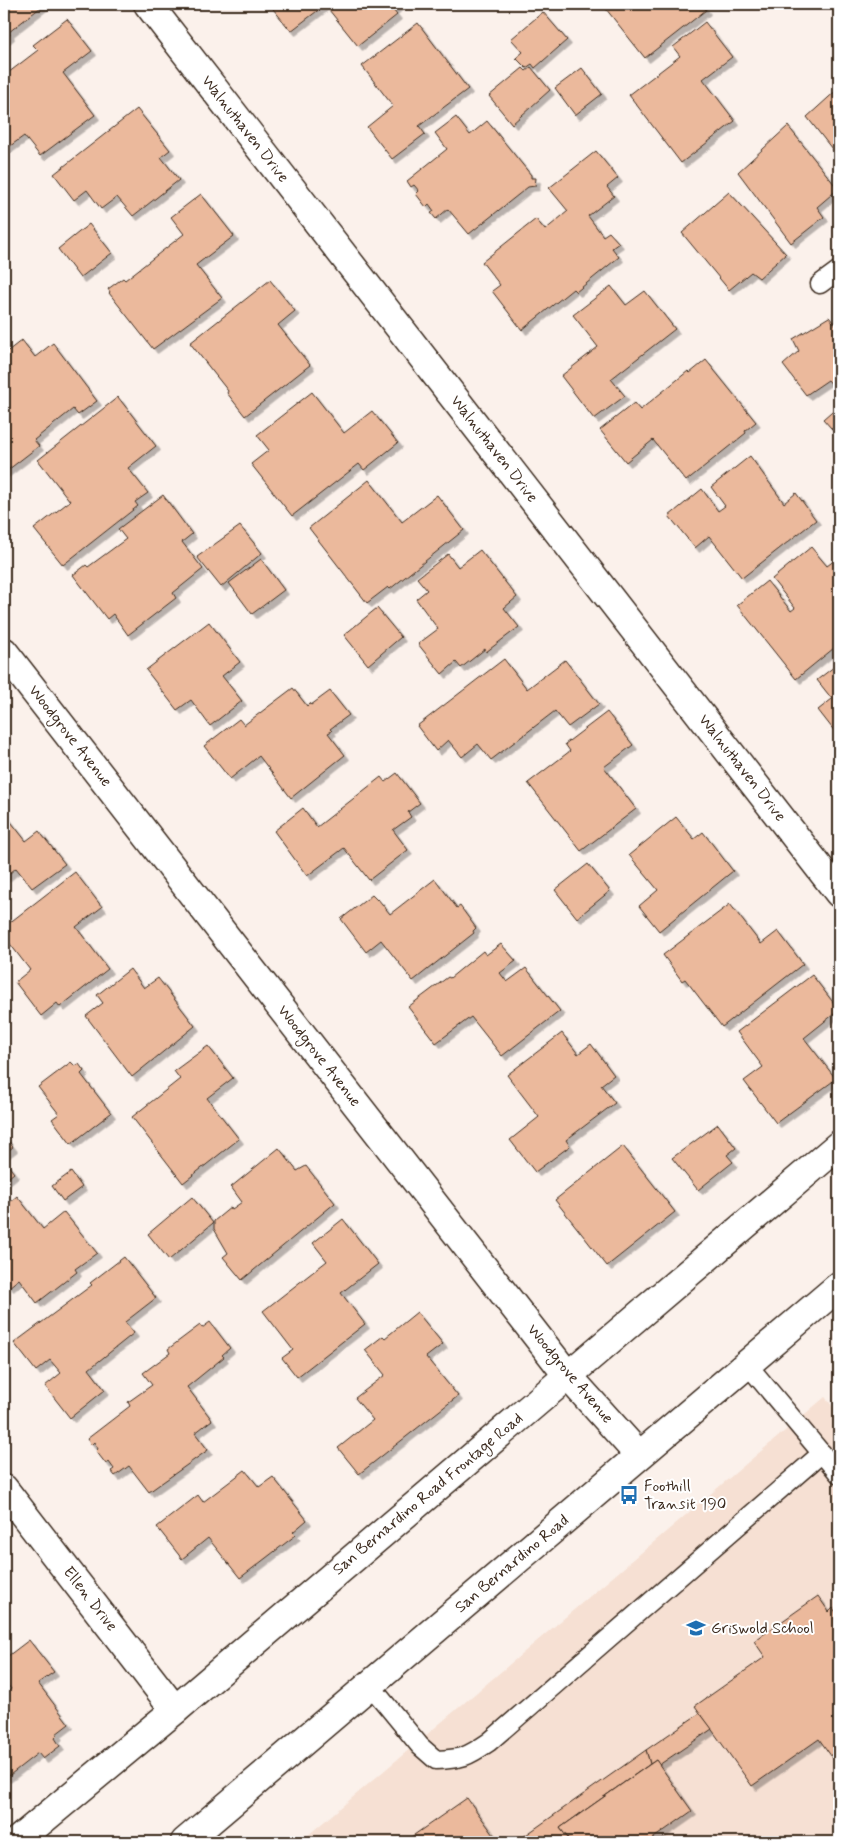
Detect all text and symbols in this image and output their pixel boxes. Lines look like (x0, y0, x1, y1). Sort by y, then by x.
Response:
street label: Walnuthaven Drive (196, 71, 294, 187)
street label: Walnuthaven Drive (445, 391, 543, 507)
street label: Woodgrove Avenue (23, 681, 116, 792)
street label: Walnuthaven Drive (693, 710, 791, 826)
street label: Woodgrove Avenue (272, 1001, 365, 1112)
street label: Woodgrove Avenue (521, 1320, 618, 1429)
street label: San Bernardino Road Frontage Road (327, 1407, 529, 1581)
place label: Foothill Transit 190 (644, 1476, 726, 1515)
bus stop icon: Foothill Transit 190 (618, 1484, 640, 1506)
street label: San Bernardino Road (449, 1509, 575, 1619)
street label: Ellen Drive (58, 1562, 122, 1636)
school or university icon: Griswold School (685, 1617, 707, 1639)
place label: Griswold School (711, 1618, 814, 1639)

